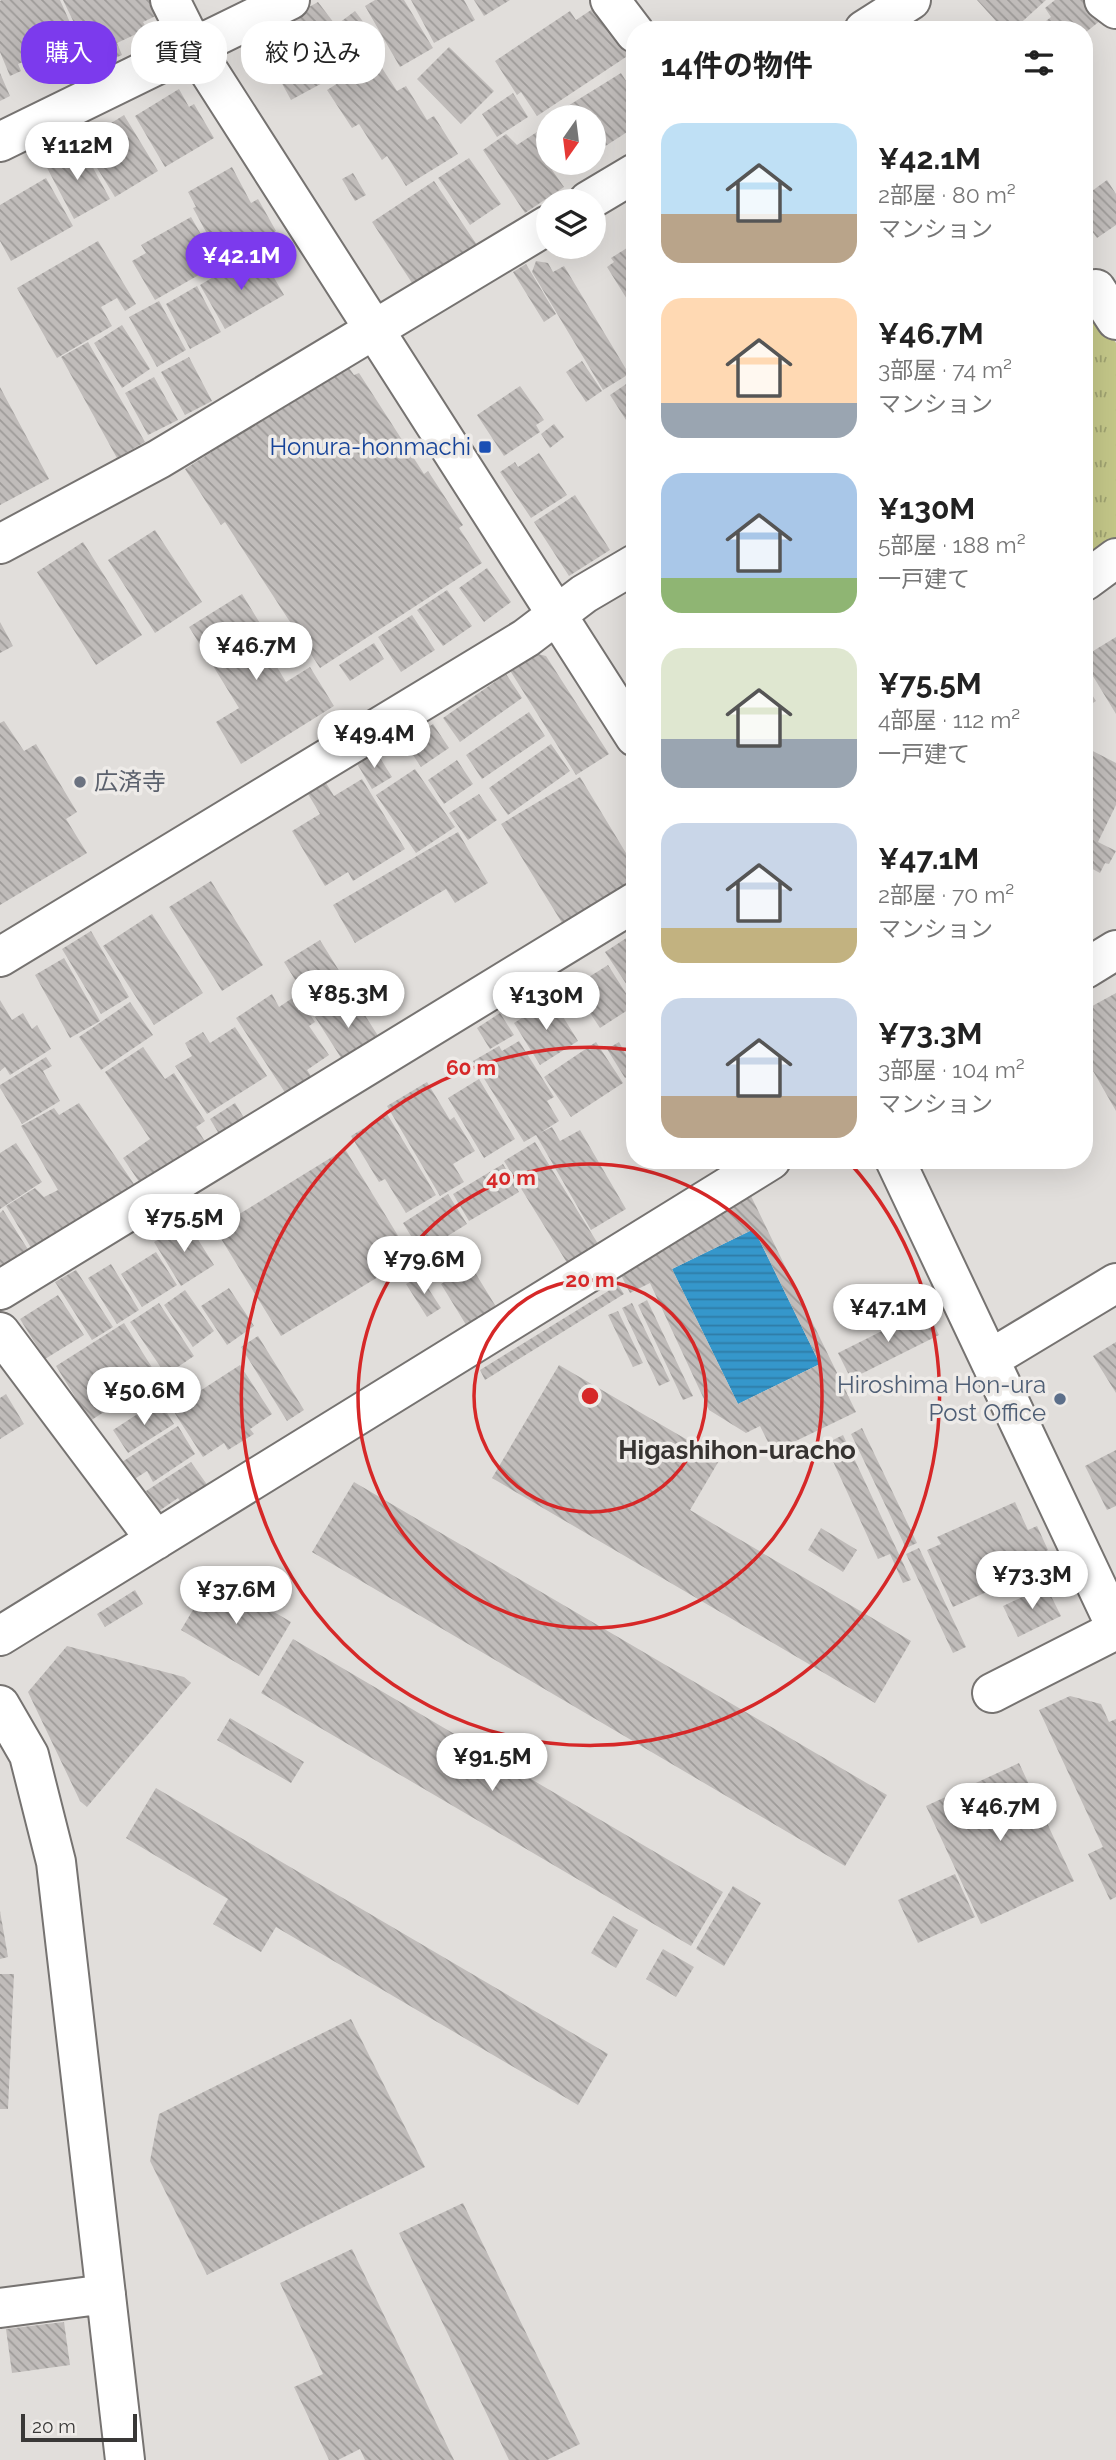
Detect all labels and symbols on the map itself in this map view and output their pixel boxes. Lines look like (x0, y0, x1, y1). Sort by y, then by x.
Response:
north arrow (536, 105, 606, 175)
pin: ¥112M (28, 122, 126, 182)
pin: ¥42.1M (184, 232, 298, 292)
place label: Honura-honmachi (270, 432, 471, 461)
marker: Honura-honmachi (477, 439, 493, 455)
pin: ¥46.7M (199, 622, 313, 682)
pin: ¥49.4M (317, 710, 431, 770)
place label: 広済寺 (94, 767, 166, 796)
marker: 広済寺 (72, 774, 88, 790)
pin: ¥85.3M (291, 970, 405, 1030)
pin: ¥130M (497, 972, 595, 1032)
text: 60 m (446, 1055, 496, 1080)
text: 40 m (486, 1165, 536, 1190)
pin: ¥75.5M (127, 1194, 241, 1254)
pin: ¥79.6M (367, 1236, 481, 1296)
text: 20 m (565, 1267, 615, 1292)
pin: ¥47.1M (831, 1284, 945, 1344)
pin: ¥50.6M (87, 1368, 201, 1427)
place label: Hiroshima Hon-ura Post Office (837, 1370, 1046, 1427)
centre of rings (578, 1384, 602, 1408)
marker: Hiroshima Hon-ura Post Office (1052, 1391, 1068, 1407)
district label: Higashihon-uracho (618, 1435, 856, 1465)
pin: ¥73.3M (975, 1552, 1089, 1611)
pin: ¥37.6M (179, 1566, 293, 1626)
pin: ¥91.5M (435, 1734, 549, 1793)
pin: ¥46.7M (943, 1784, 1057, 1843)
scale bar (21, 2411, 136, 2443)

